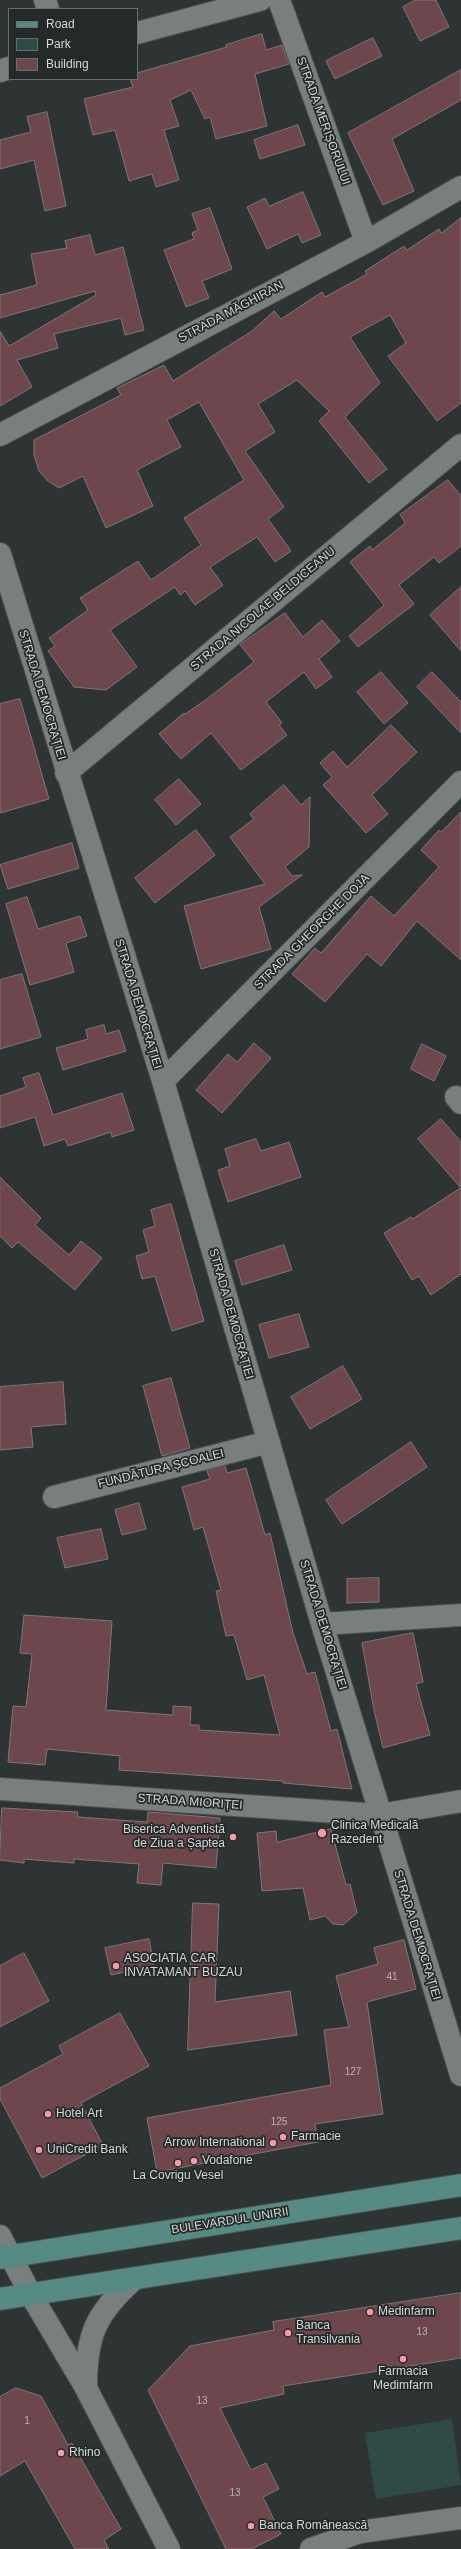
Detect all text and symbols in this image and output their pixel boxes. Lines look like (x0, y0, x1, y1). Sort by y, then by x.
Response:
legend (8, 8, 138, 80)
text: Road (46, 17, 75, 31)
text: Park (46, 37, 71, 51)
street label: STRADA MERIȘORULUI (293, 55, 353, 187)
text: Building (46, 57, 89, 71)
street label: STRADA MĂGHIRAN (176, 278, 286, 346)
street label: STRADA NICOLAE BELDICEANU (188, 544, 338, 674)
street label: STRADA DEMOCRAȚIEI (15, 628, 69, 762)
street label: STRADA GHEORGHE DOJA (251, 871, 373, 993)
street label: STRADA DEMOCRAȚIEI (111, 937, 165, 1071)
street label: STRADA DEMOCRAȚIEI (205, 1247, 257, 1381)
street label: FUNDĂTURA ȘCOALEI (97, 1446, 225, 1492)
street label: STRADA DEMOCRAȚIEI (296, 1558, 350, 1692)
street label: STRADA MIORIȚEI (137, 1791, 243, 1813)
place label: Clinica Medicală Razedent (331, 1819, 418, 1847)
place label: Biserica Adventistă de Ziua a Șaptea (123, 1823, 225, 1851)
marker: Clinica Medicală Razedent (316, 1827, 328, 1839)
marker: Biserica Adventistă de Ziua a Șaptea (228, 1832, 238, 1842)
street label: STRADA DEMOCRAȚIEI (390, 1868, 444, 2002)
place label: ASOCIATIA CAR INVATAMANT BUZAU (124, 1952, 243, 1980)
marker: ASOCIATIA CAR INVATAMANT BUZAU (111, 1961, 121, 1971)
house number: 41 (386, 1971, 398, 1983)
house number: 127 (345, 2066, 361, 2078)
place label: Hotel Art (56, 2107, 103, 2121)
marker: Hotel Art (43, 2109, 53, 2119)
house number: 125 (271, 2116, 287, 2128)
place label: Farmacie (291, 2130, 341, 2144)
marker: Farmacie (278, 2132, 288, 2142)
place label: Arrow International (164, 2136, 265, 2150)
marker: Arrow International (268, 2138, 278, 2148)
place label: UniCredit Bank (47, 2143, 128, 2157)
marker: UniCredit Bank (34, 2145, 44, 2155)
place label: Vodafone (202, 2154, 253, 2168)
marker: Vodafone (189, 2156, 199, 2166)
marker: La Covrigu Vesel (173, 2158, 183, 2168)
place label: La Covrigu Vesel (133, 2169, 223, 2183)
street label: BULEVARDUL UNIRII (170, 2205, 290, 2237)
place label: Medinfarm (378, 2305, 435, 2319)
marker: Medinfarm (365, 2307, 375, 2317)
place label: Banca Transilvania (296, 2319, 360, 2347)
house number: 13 (416, 2326, 428, 2338)
marker: Banca Transilvania (283, 2328, 293, 2338)
marker: Farmacia Medimfarm (398, 2354, 408, 2364)
place label: Farmacia Medimfarm (373, 2365, 433, 2393)
house number: 13 (196, 2395, 208, 2407)
house number: 1 (24, 2415, 30, 2427)
place label: Rhino (69, 2446, 100, 2460)
marker: Rhino (56, 2448, 66, 2458)
house number: 13 (229, 2487, 241, 2499)
place label: Banca Românească (259, 2519, 367, 2533)
marker: Banca Românească (246, 2521, 256, 2531)

